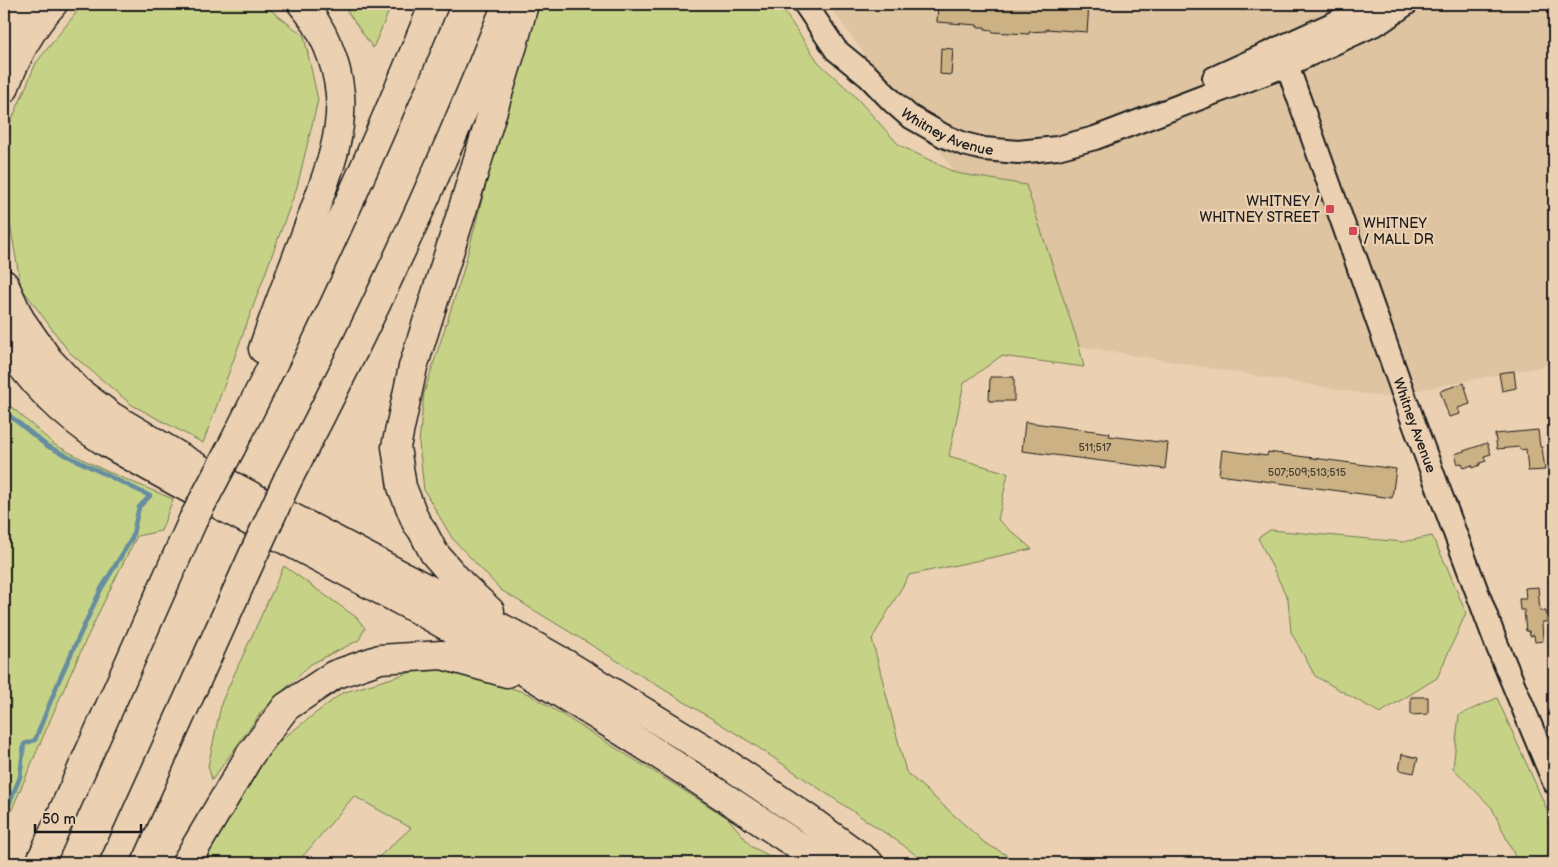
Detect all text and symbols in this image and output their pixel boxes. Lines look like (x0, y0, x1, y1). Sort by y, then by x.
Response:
street label: Whitney Avenue (897, 105, 994, 159)
place label: WHITNEY / WHITNEY STREET (1199, 193, 1321, 226)
marker: WHITNEY / WHITNEY STREET (1324, 203, 1336, 215)
place label: WHITNEY / MALL DR (1363, 215, 1434, 248)
marker: WHITNEY / MALL DR (1347, 225, 1359, 237)
street label: Whitney Avenue (1389, 376, 1440, 475)
house number: 511;517 (1078, 441, 1112, 454)
house number: 507;509;513;515 (1268, 466, 1346, 479)
scale bar (35, 802, 141, 834)
text: 50 m (42, 810, 76, 829)

